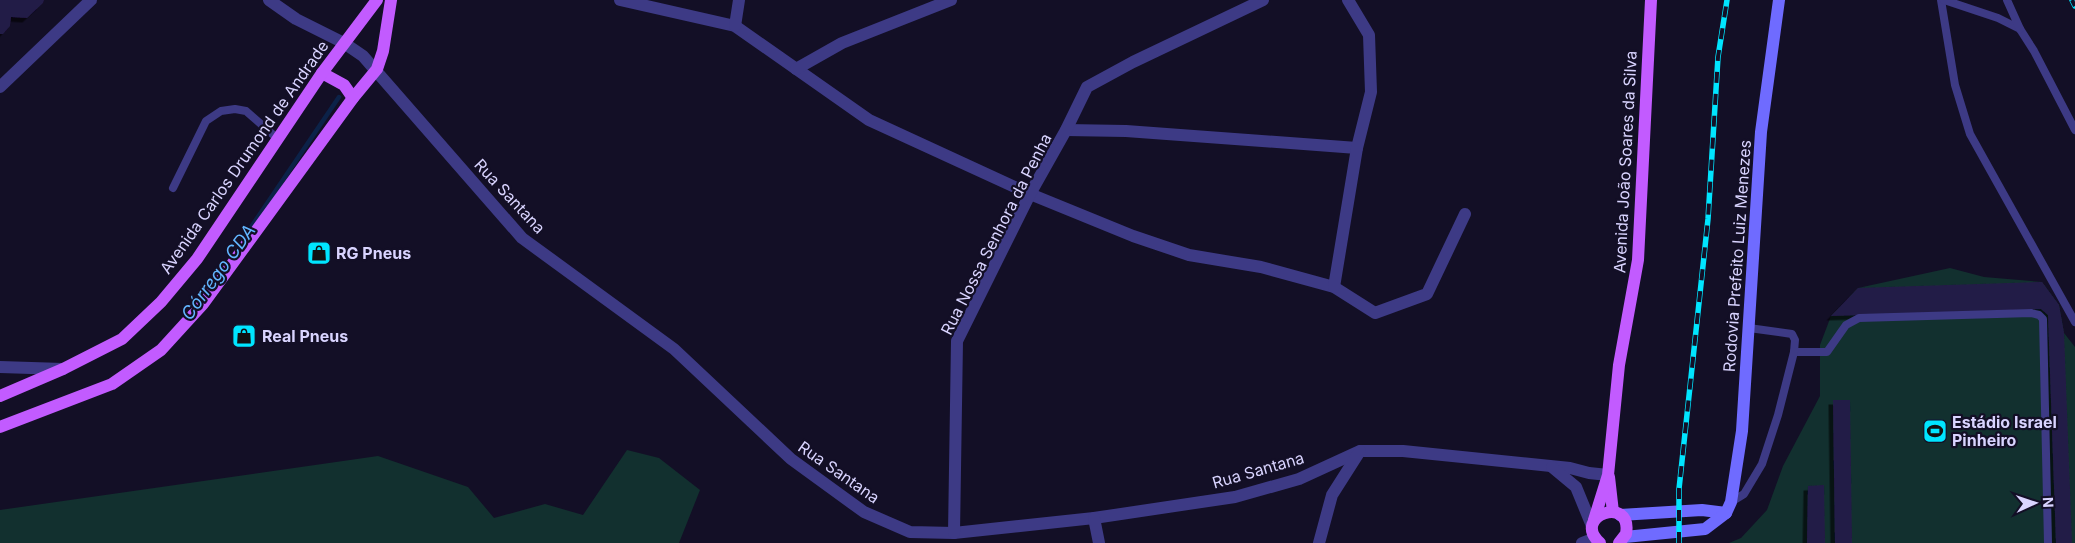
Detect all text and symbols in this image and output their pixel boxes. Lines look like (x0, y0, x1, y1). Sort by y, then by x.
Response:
street label: Avenida Carlos Drumond de Andrade (155, 36, 333, 278)
street label: Avenida João Soares da Silva (1609, 50, 1641, 274)
street label: Rua Nossa Senhora da Penha (936, 130, 1056, 338)
street label: Rodovia Prefeito Luiz Menezes (1719, 139, 1755, 373)
street label: Rua Santana (470, 155, 550, 237)
water label: Córrego CDA (176, 220, 260, 324)
shop icon: RG Pneus (306, 240, 332, 266)
place label: RG Pneus (336, 243, 411, 263)
shop icon: Real Pneus (231, 323, 257, 349)
place label: Real Pneus (262, 326, 348, 346)
place label: Estádio Israel Pinheiro (1952, 412, 2057, 450)
sports icon: Estádio Israel Pinheiro (1922, 418, 1948, 444)
street label: Rua Santana (794, 437, 884, 507)
street label: Rua Santana (1210, 447, 1306, 493)
north arrow (2010, 478, 2060, 528)
text: N (2040, 497, 2057, 508)

